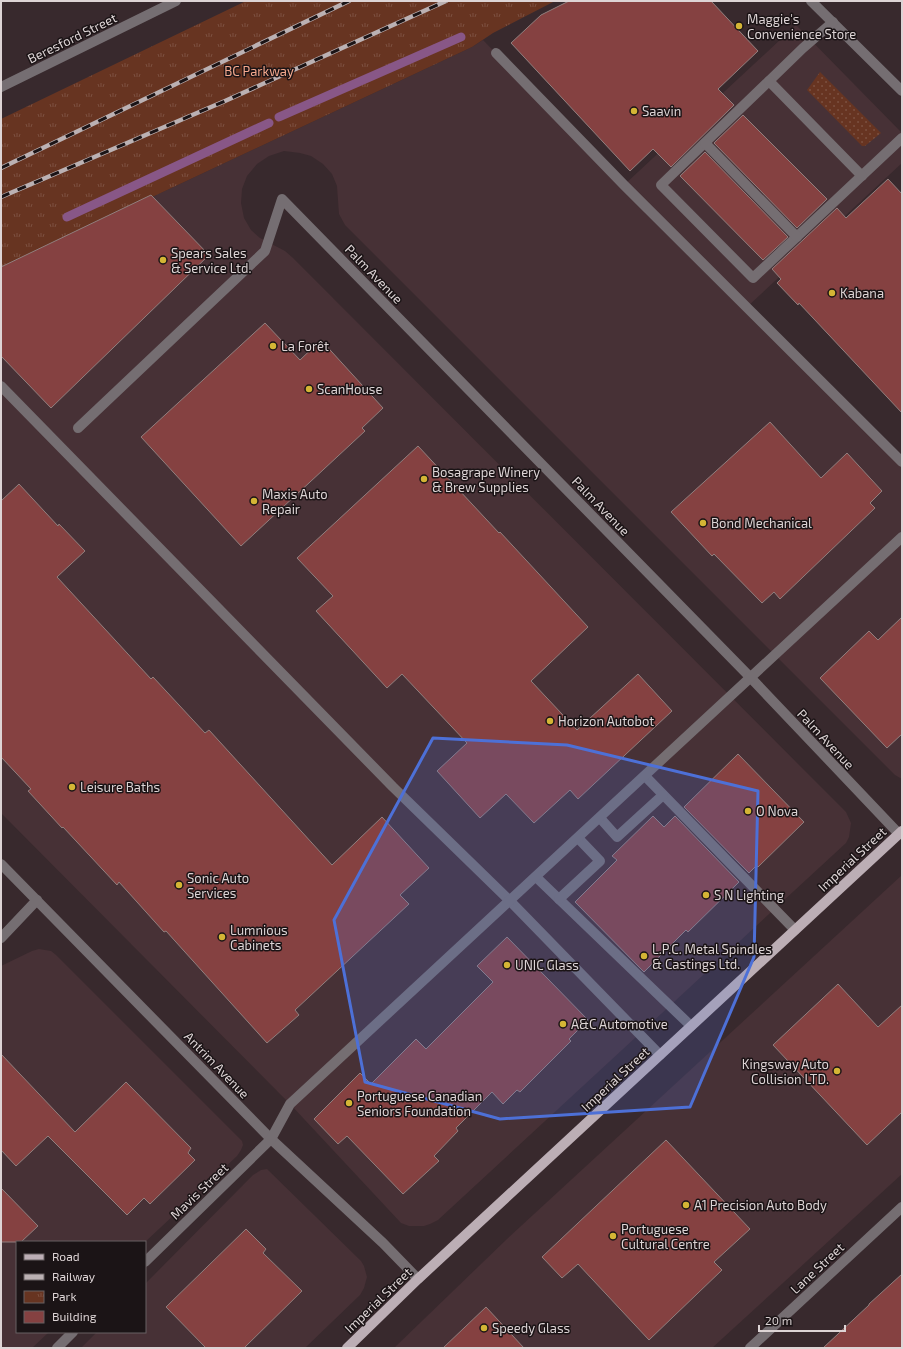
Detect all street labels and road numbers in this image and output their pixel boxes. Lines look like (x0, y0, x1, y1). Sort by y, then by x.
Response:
street label: Beresford Street (25, 9, 119, 67)
street label: Palm Avenue (342, 241, 406, 307)
street label: Palm Avenue (569, 473, 633, 539)
street label: Palm Avenue (794, 706, 858, 772)
street label: Imperial Street (815, 823, 889, 895)
street label: Antrim Avenue (181, 1028, 253, 1102)
street label: Imperial Street (578, 1043, 652, 1115)
street label: Mavis Street (167, 1159, 231, 1223)
street label: Lane Street (787, 1239, 847, 1297)
street label: Imperial Street (341, 1264, 415, 1336)

